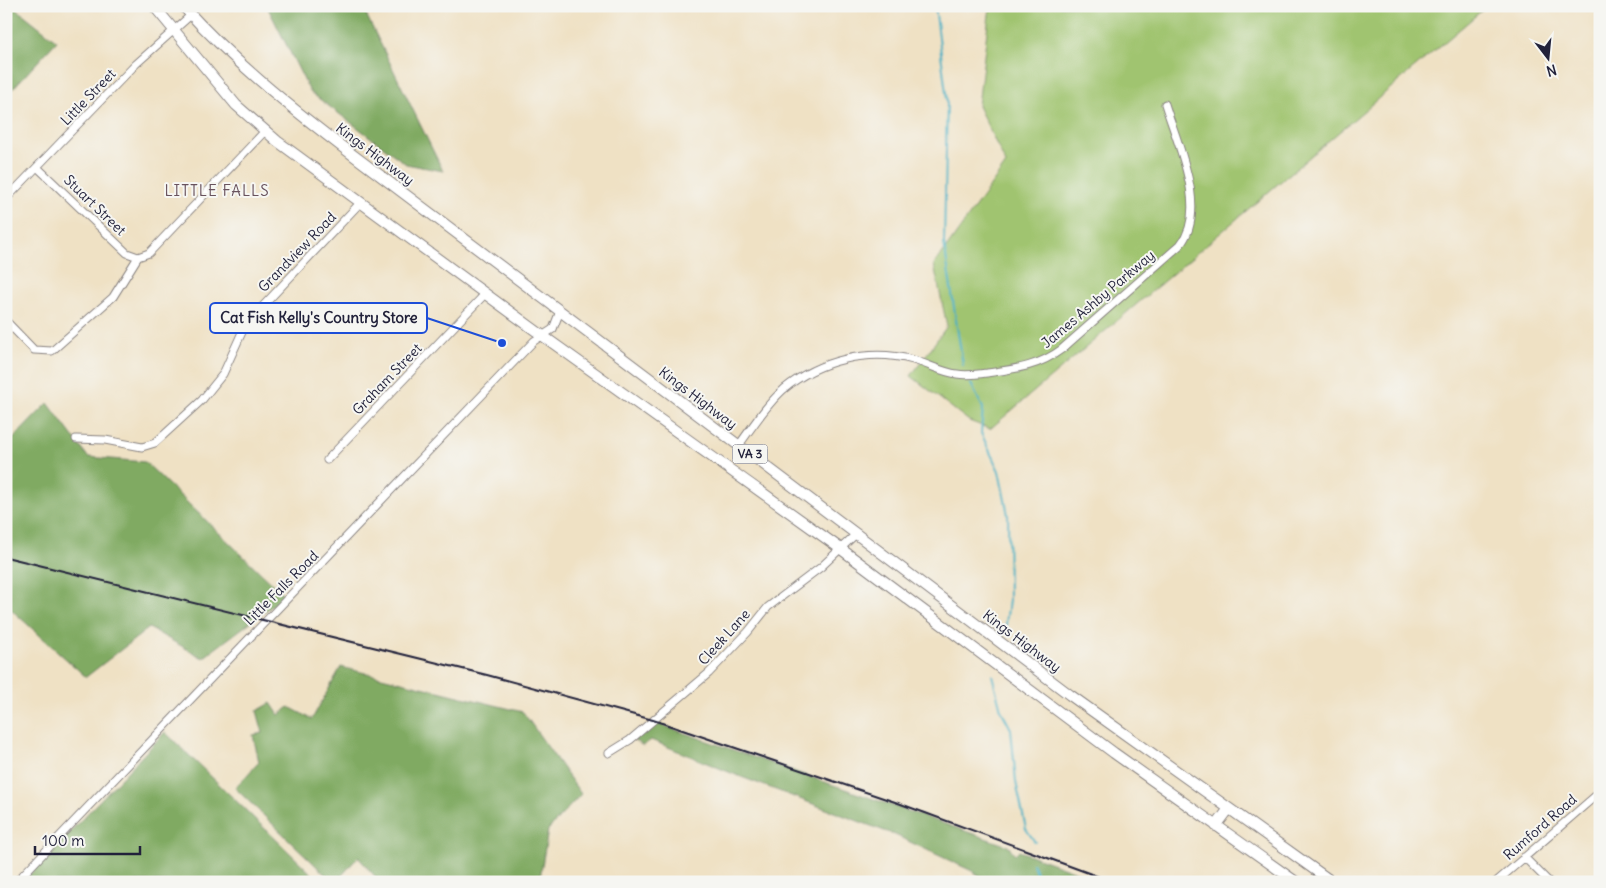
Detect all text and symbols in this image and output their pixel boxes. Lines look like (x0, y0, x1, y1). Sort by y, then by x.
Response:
north arrow (1524, 32, 1574, 82)
text: N (1544, 61, 1559, 80)
street label: Little Street (57, 65, 120, 129)
street label: Kings Highway (332, 119, 418, 189)
street label: Stuart Street (60, 171, 130, 239)
district label: LITTLE FALLS (164, 181, 270, 200)
street label: Grandview Road (254, 208, 340, 296)
street label: James Ashby Parkway (1037, 246, 1159, 352)
callout: Cat Fish Kelly's Country Store (210, 303, 427, 333)
text: Cat Fish Kelly's Country Store (220, 308, 418, 328)
street label: Graham Street (348, 339, 426, 419)
street label: Kings Highway (655, 363, 741, 433)
road number: VA 3 (732, 444, 768, 464)
street label: Little Falls Road (240, 547, 322, 629)
street label: Cleek Lane (694, 605, 754, 669)
street label: Kings Highway (979, 606, 1065, 676)
street label: Rumford Road (1500, 790, 1580, 864)
scale bar (35, 823, 140, 855)
text: 100 m (42, 831, 84, 850)

